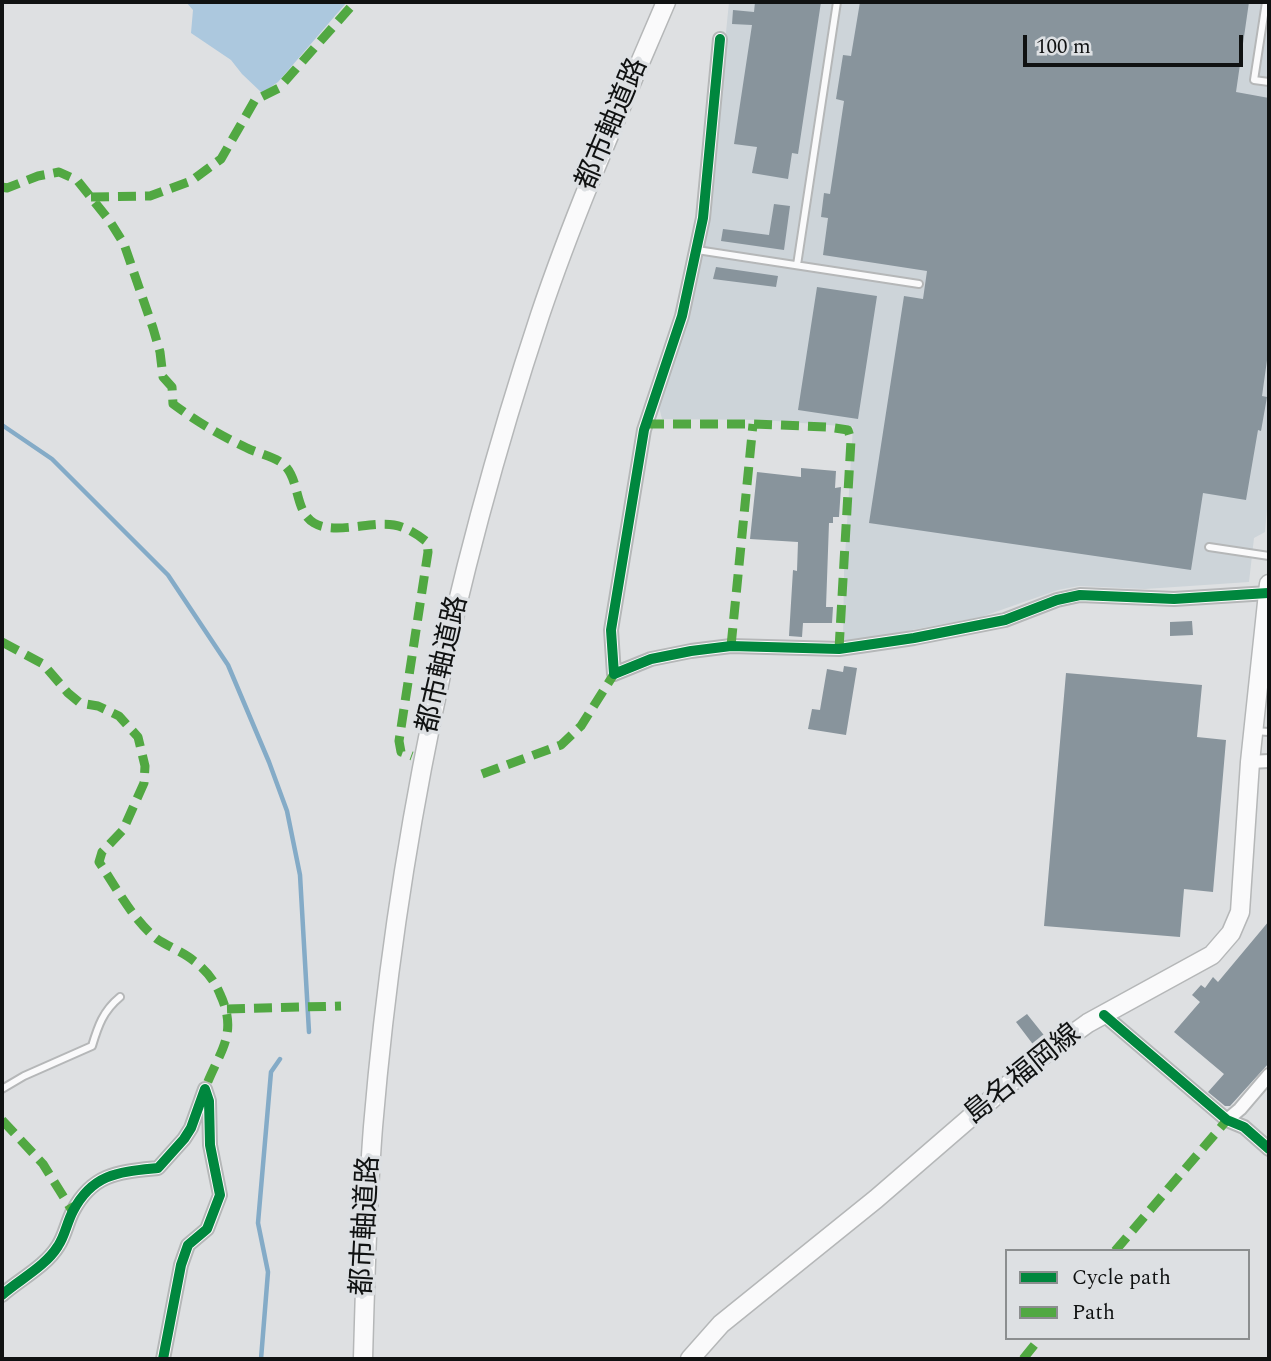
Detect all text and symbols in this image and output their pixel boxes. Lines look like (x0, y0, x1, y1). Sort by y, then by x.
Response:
scale bar (1026, 21, 1246, 65)
text: 100 m (1036, 31, 1091, 63)
street label: 都市軸道路 (571, 54, 657, 196)
street label: 都市軸道路 (413, 593, 477, 737)
street label: 島名福岡線 (959, 1019, 1089, 1133)
street label: 都市軸道路 (348, 1155, 388, 1297)
legend (1005, 1249, 1250, 1340)
text: Cycle path (1072, 1262, 1171, 1294)
text: Path (1072, 1297, 1115, 1329)

